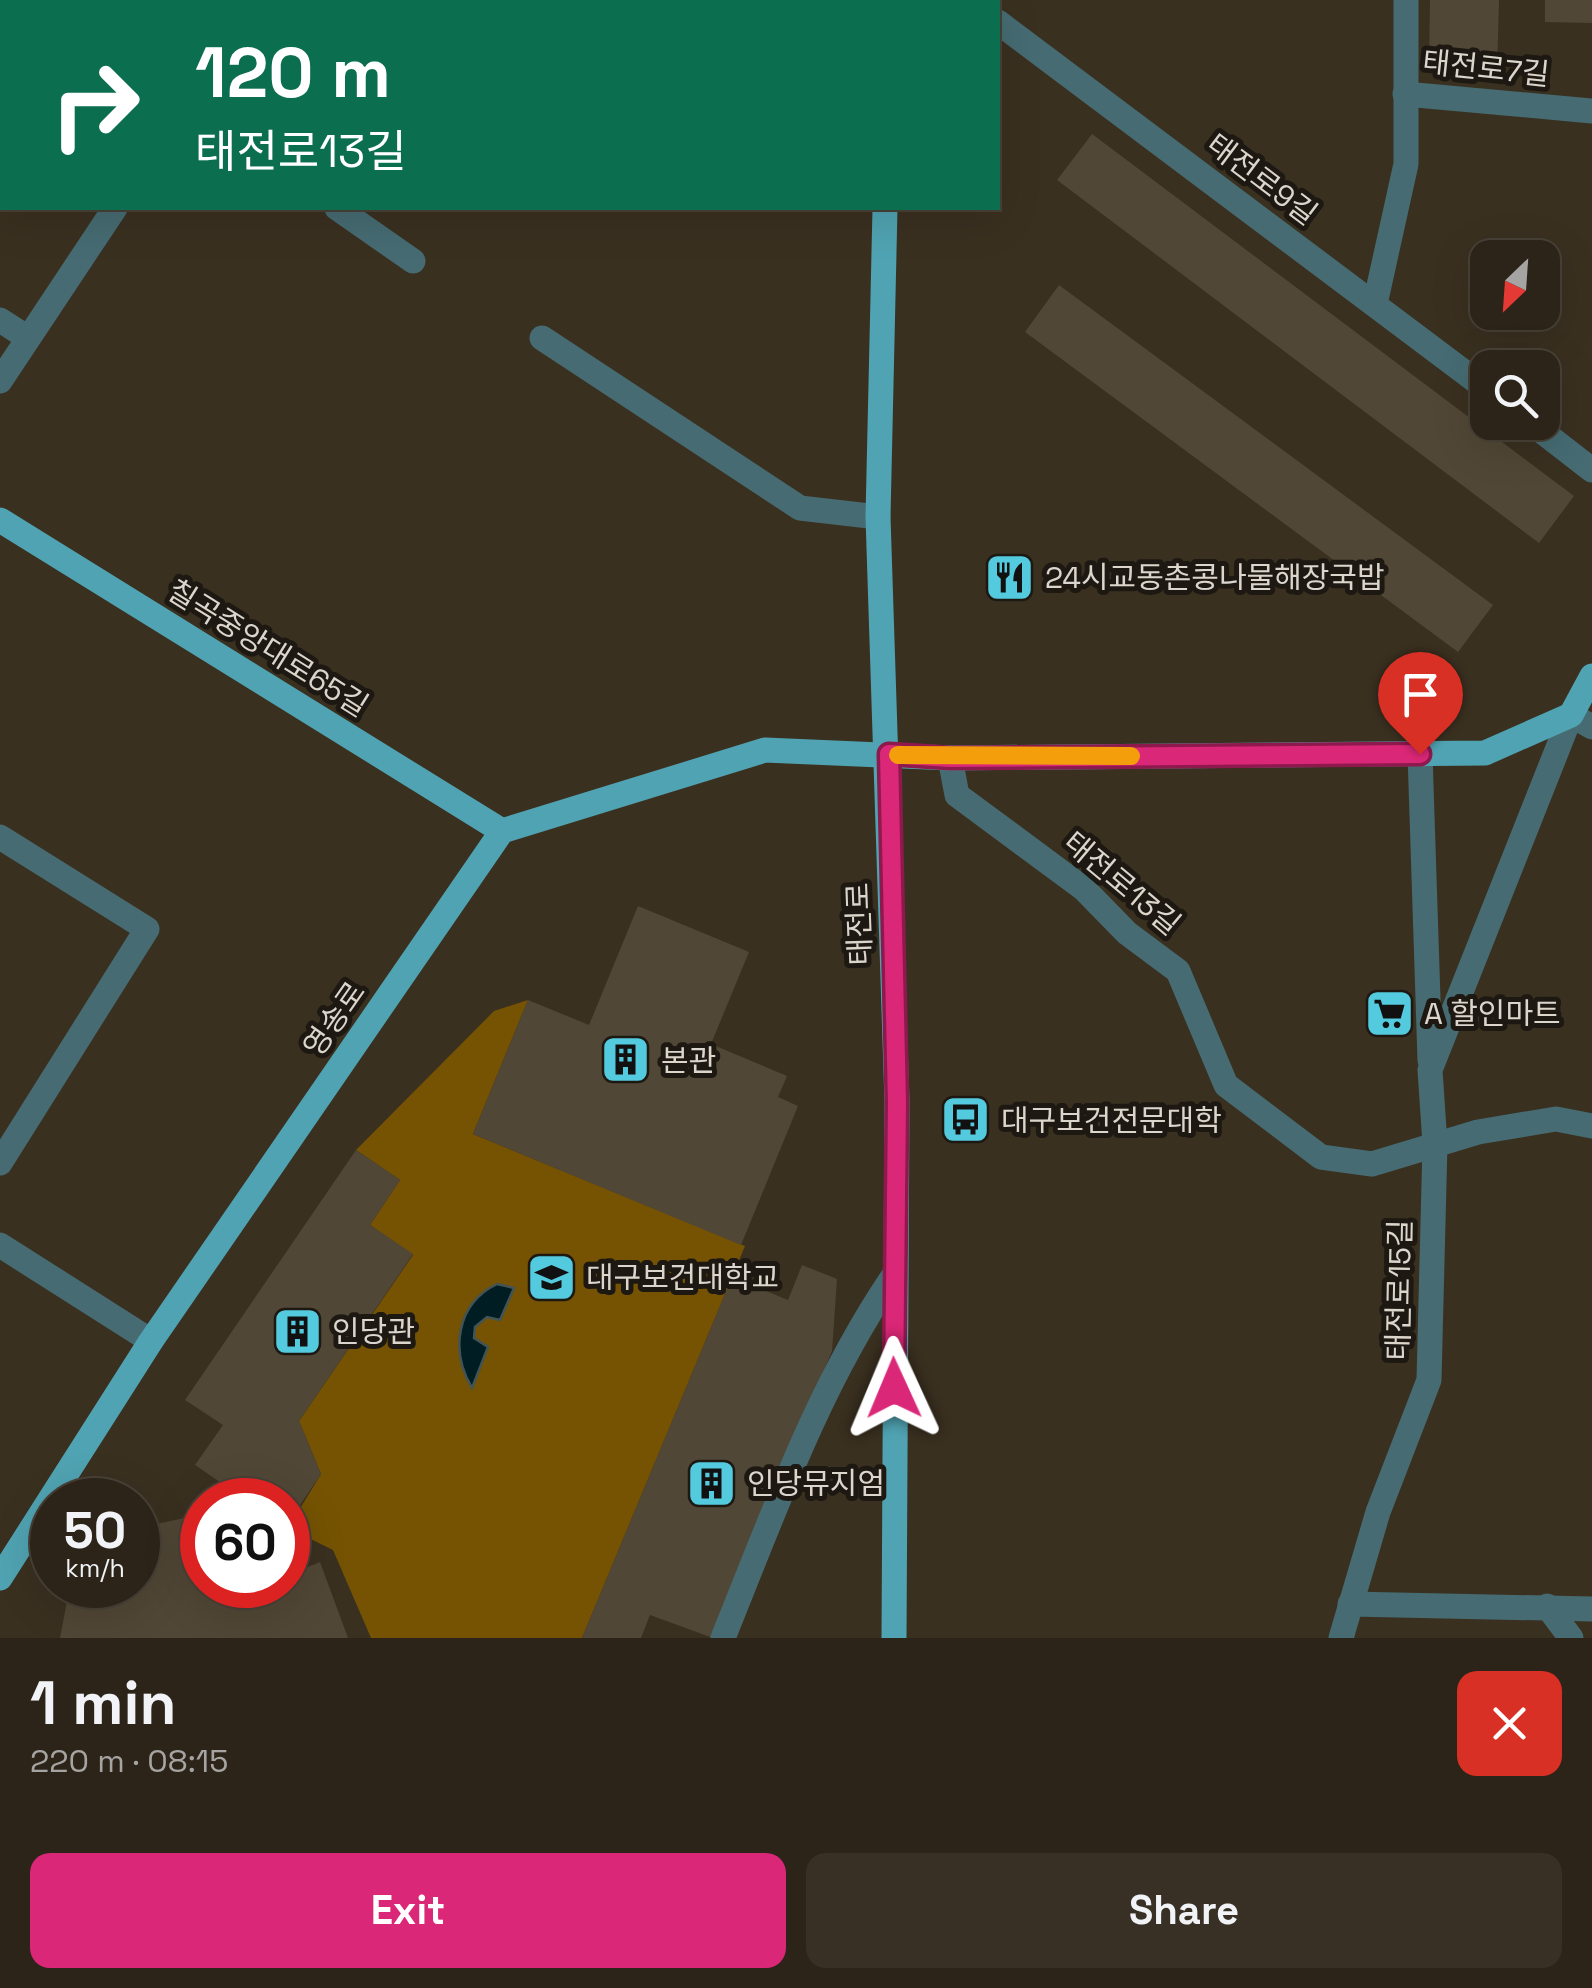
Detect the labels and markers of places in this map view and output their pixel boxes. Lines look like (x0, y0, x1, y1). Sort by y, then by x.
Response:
restaurant icon: 24시교동촌콩나물해장국밥 (984, 551, 1036, 603)
place label: 24시교동촌콩나물해장국밥 (1045, 558, 1385, 597)
pin (1378, 652, 1463, 755)
supermarket icon: A 할인마트 (1363, 987, 1415, 1039)
place label: A 할인마트 (1424, 994, 1561, 1033)
building icon: 본관 (600, 1034, 652, 1086)
place label: 본관 (661, 1041, 716, 1080)
bus stop icon: 대구보건전문대학 (940, 1094, 992, 1146)
place label: 대구보건전문대학 (1001, 1101, 1222, 1140)
school or university icon: 대구보건대학교 (525, 1251, 577, 1303)
place label: 대구보건대학교 (586, 1258, 779, 1297)
building icon: 인당관 (271, 1305, 323, 1357)
place label: 인당관 (332, 1312, 415, 1351)
building icon: 인당뮤지엄 (686, 1457, 738, 1509)
place label: 인당뮤지엄 (747, 1464, 885, 1503)

